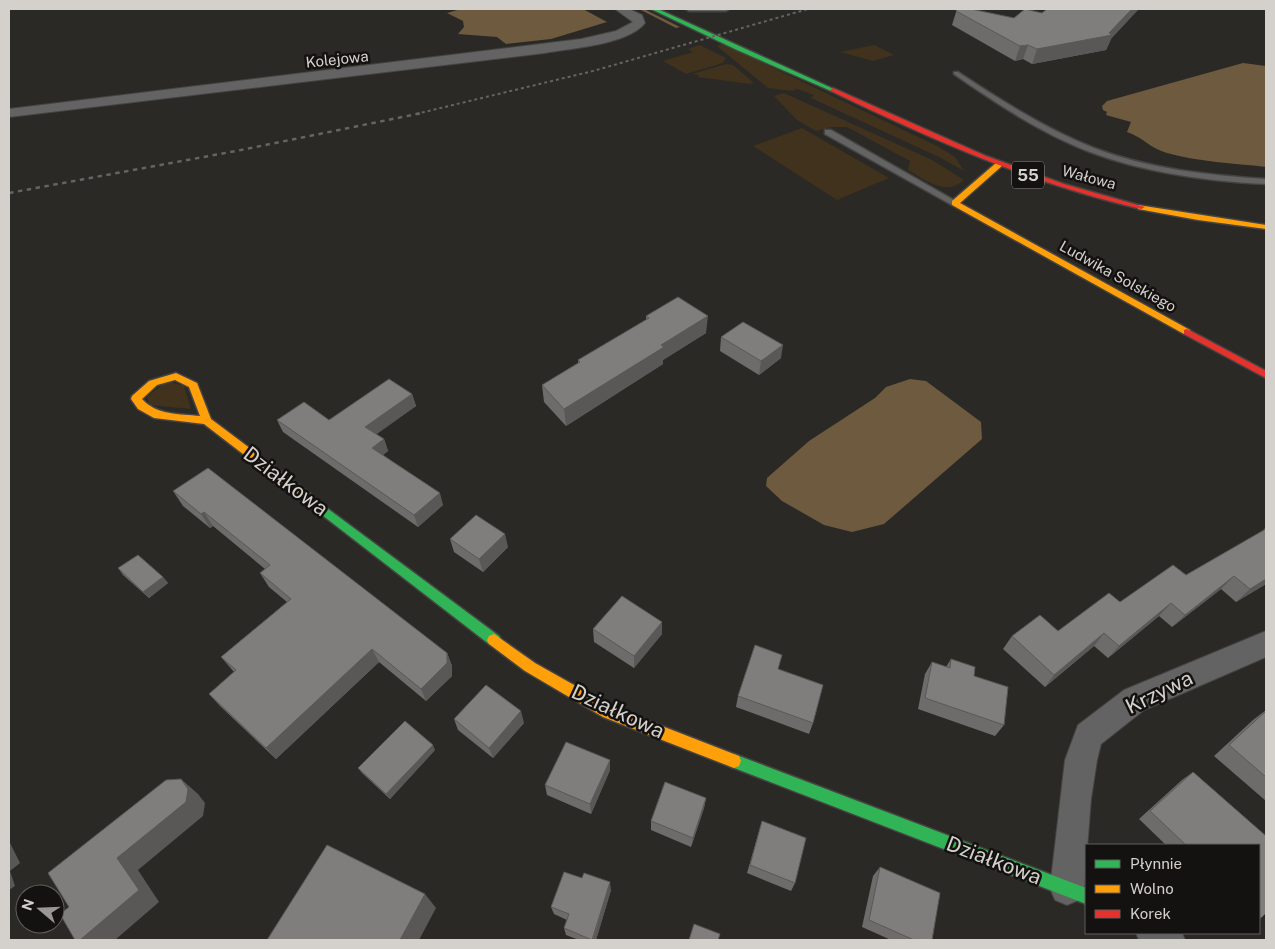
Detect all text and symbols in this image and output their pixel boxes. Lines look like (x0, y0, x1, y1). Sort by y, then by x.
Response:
street label: Kolejowa (305, 47, 369, 71)
road number: 55 (1012, 162, 1044, 188)
street label: Wałowa (1060, 162, 1118, 192)
street label: Ludwika Solskiego (1057, 237, 1179, 315)
street label: Działkowa (239, 441, 333, 521)
street label: Krzywa (1121, 665, 1197, 719)
street label: Działkowa (568, 679, 668, 743)
street label: Działkowa (943, 830, 1045, 890)
legend (1085, 844, 1260, 934)
text: Płynnie (1130, 855, 1182, 872)
text: Wolno (1130, 880, 1174, 897)
north arrow (15, 884, 65, 934)
text: N (18, 897, 37, 913)
text: Korek (1130, 905, 1171, 922)

